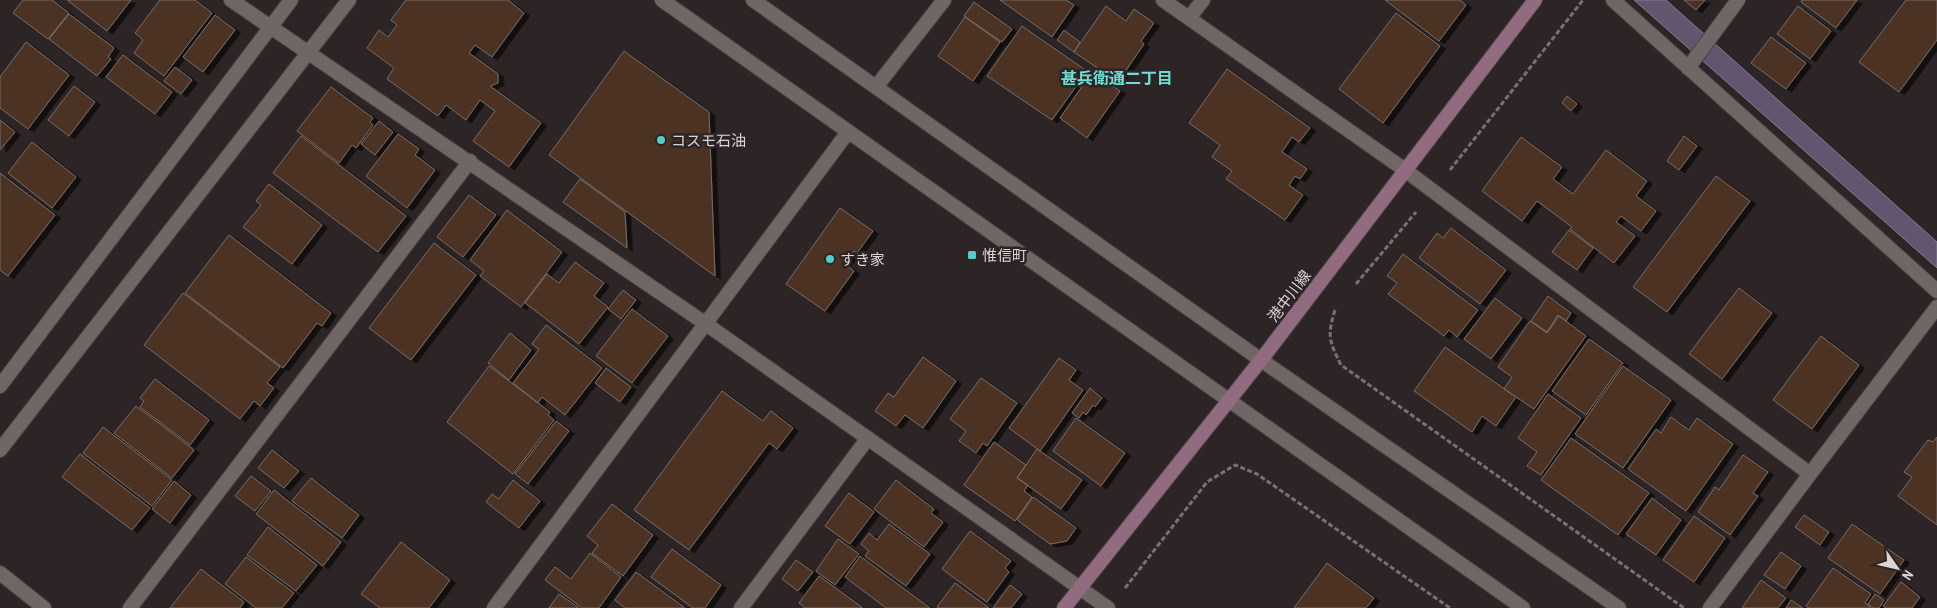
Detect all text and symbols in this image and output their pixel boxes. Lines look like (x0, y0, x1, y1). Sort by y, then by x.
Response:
district label: 甚兵衛通二丁目 (1061, 67, 1173, 89)
place label: コスモ石油 (671, 130, 746, 151)
marker: コスモ石油 (655, 134, 667, 146)
place label: 惟信町 (982, 245, 1027, 266)
place label: すき家 (840, 249, 885, 270)
marker: 惟信町 (966, 249, 978, 261)
marker: すき家 (824, 253, 836, 265)
street label: 港中川線 (1263, 266, 1315, 326)
north arrow (1872, 543, 1922, 593)
text: N (1898, 567, 1918, 584)

